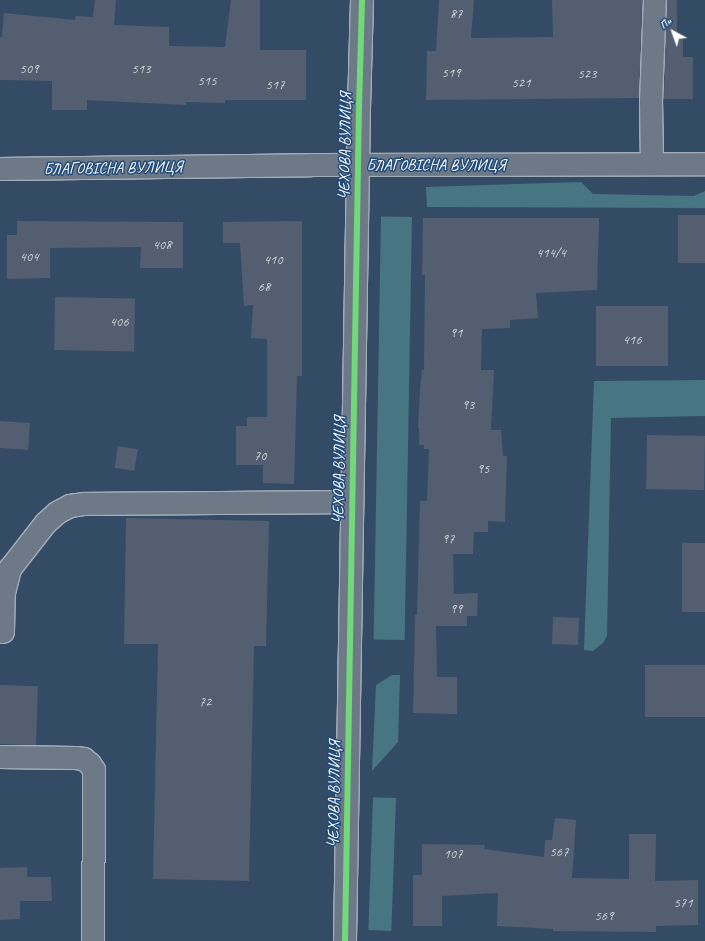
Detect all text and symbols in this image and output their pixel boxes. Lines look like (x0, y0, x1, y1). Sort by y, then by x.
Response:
house number: 87 (450, 6, 462, 22)
north arrow (653, 12, 693, 52)
text: Пн (656, 14, 674, 32)
house number: 509 (20, 61, 38, 77)
house number: 513 (132, 61, 150, 77)
house number: 519 (442, 65, 460, 81)
house number: 523 (578, 66, 596, 82)
house number: 515 (198, 73, 216, 89)
house number: 521 (512, 75, 530, 91)
house number: 517 (266, 77, 284, 93)
street label: ЧЕХОВА ВУЛИЦЯ (334, 92, 356, 200)
street label: БЛАГОВІСНА ВУЛИЦЯ (367, 155, 505, 175)
street label: БЛАГОВІСНА ВУЛИЦЯ (44, 157, 182, 179)
house number: 408 (153, 237, 171, 253)
house number: 414/4 (536, 245, 566, 261)
house number: 404 (20, 249, 38, 265)
house number: 410 (264, 252, 282, 268)
house number: 68 (258, 279, 270, 295)
house number: 406 (110, 314, 128, 330)
house number: 91 (450, 325, 462, 341)
house number: 416 (623, 332, 641, 348)
house number: 93 (462, 397, 474, 413)
street label: ЧЕХОВА ВУЛИЦЯ (328, 416, 350, 524)
house number: 70 (254, 448, 266, 464)
house number: 95 (477, 461, 489, 477)
house number: 97 (442, 531, 454, 547)
house number: 99 (450, 601, 462, 617)
house number: 72 (199, 694, 211, 710)
street label: ЧЕХОВА ВУЛИЦЯ (323, 740, 345, 848)
house number: 567 (550, 844, 568, 860)
house number: 107 (444, 846, 462, 862)
house number: 571 (674, 895, 692, 911)
house number: 569 (595, 908, 613, 924)

